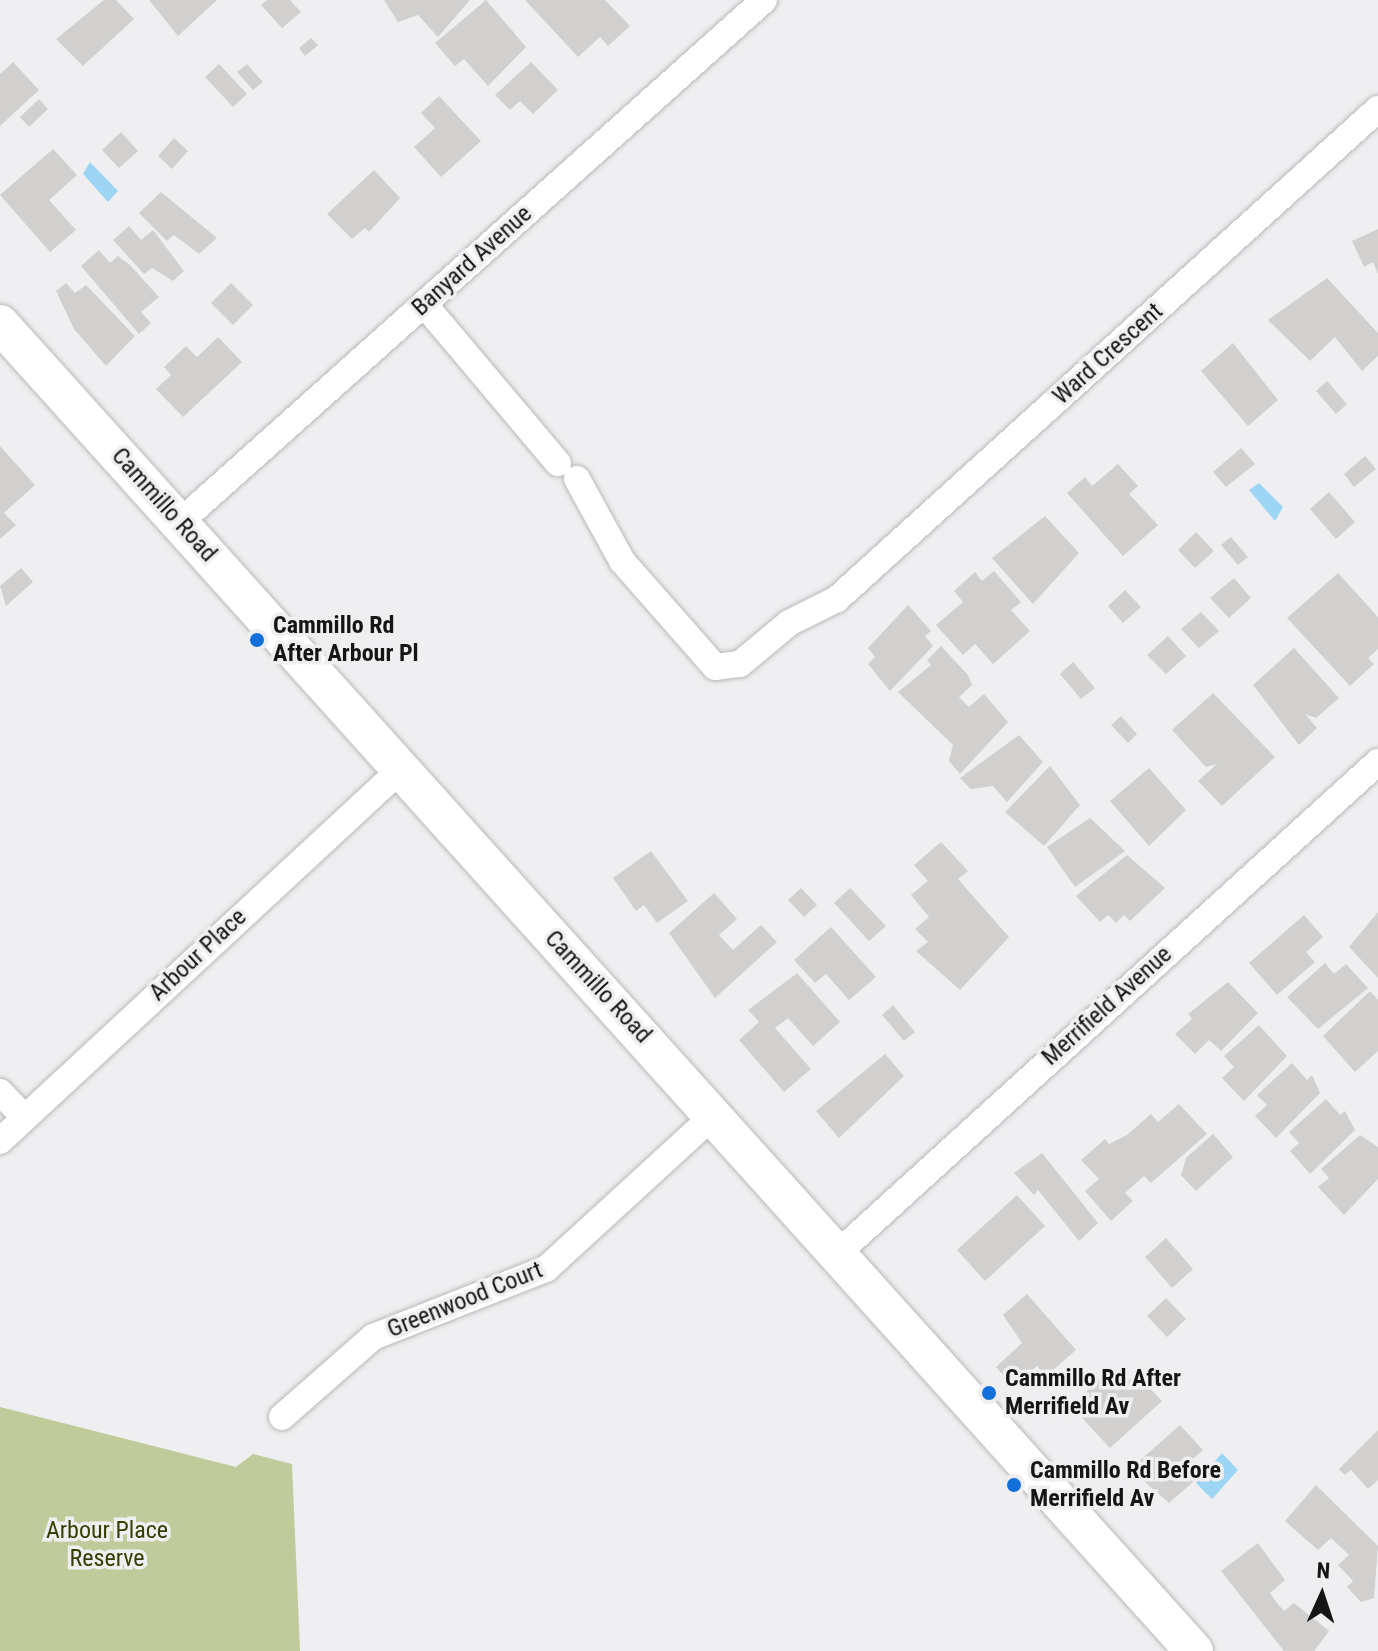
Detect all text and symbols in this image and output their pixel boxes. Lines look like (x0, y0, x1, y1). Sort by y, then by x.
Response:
street label: Banyard Avenue (406, 200, 538, 322)
street label: Ward Crescent (1047, 297, 1169, 411)
street label: Cammillo Road (105, 442, 223, 568)
place label: Cammillo Rd After Arbour Pl (273, 612, 419, 668)
marker: Cammillo Rd After Arbour Pl (248, 631, 266, 649)
street label: Arbour Place (144, 903, 252, 1007)
street label: Cammillo Road (539, 925, 657, 1049)
street label: Merrifield Avenue (1036, 940, 1178, 1072)
street label: Greenwood Court (383, 1256, 547, 1344)
place label: Cammillo Rd After Merrifield Av (1005, 1365, 1181, 1421)
marker: Cammillo Rd After Merrifield Av (980, 1384, 998, 1402)
place label: Cammillo Rd Before Merrifield Av (1030, 1457, 1221, 1513)
marker: Cammillo Rd Before Merrifield Av (1005, 1476, 1023, 1494)
park label: Arbour Place Reserve (46, 1517, 168, 1573)
north arrow (1282, 1555, 1362, 1635)
text: N (1316, 1558, 1331, 1583)

